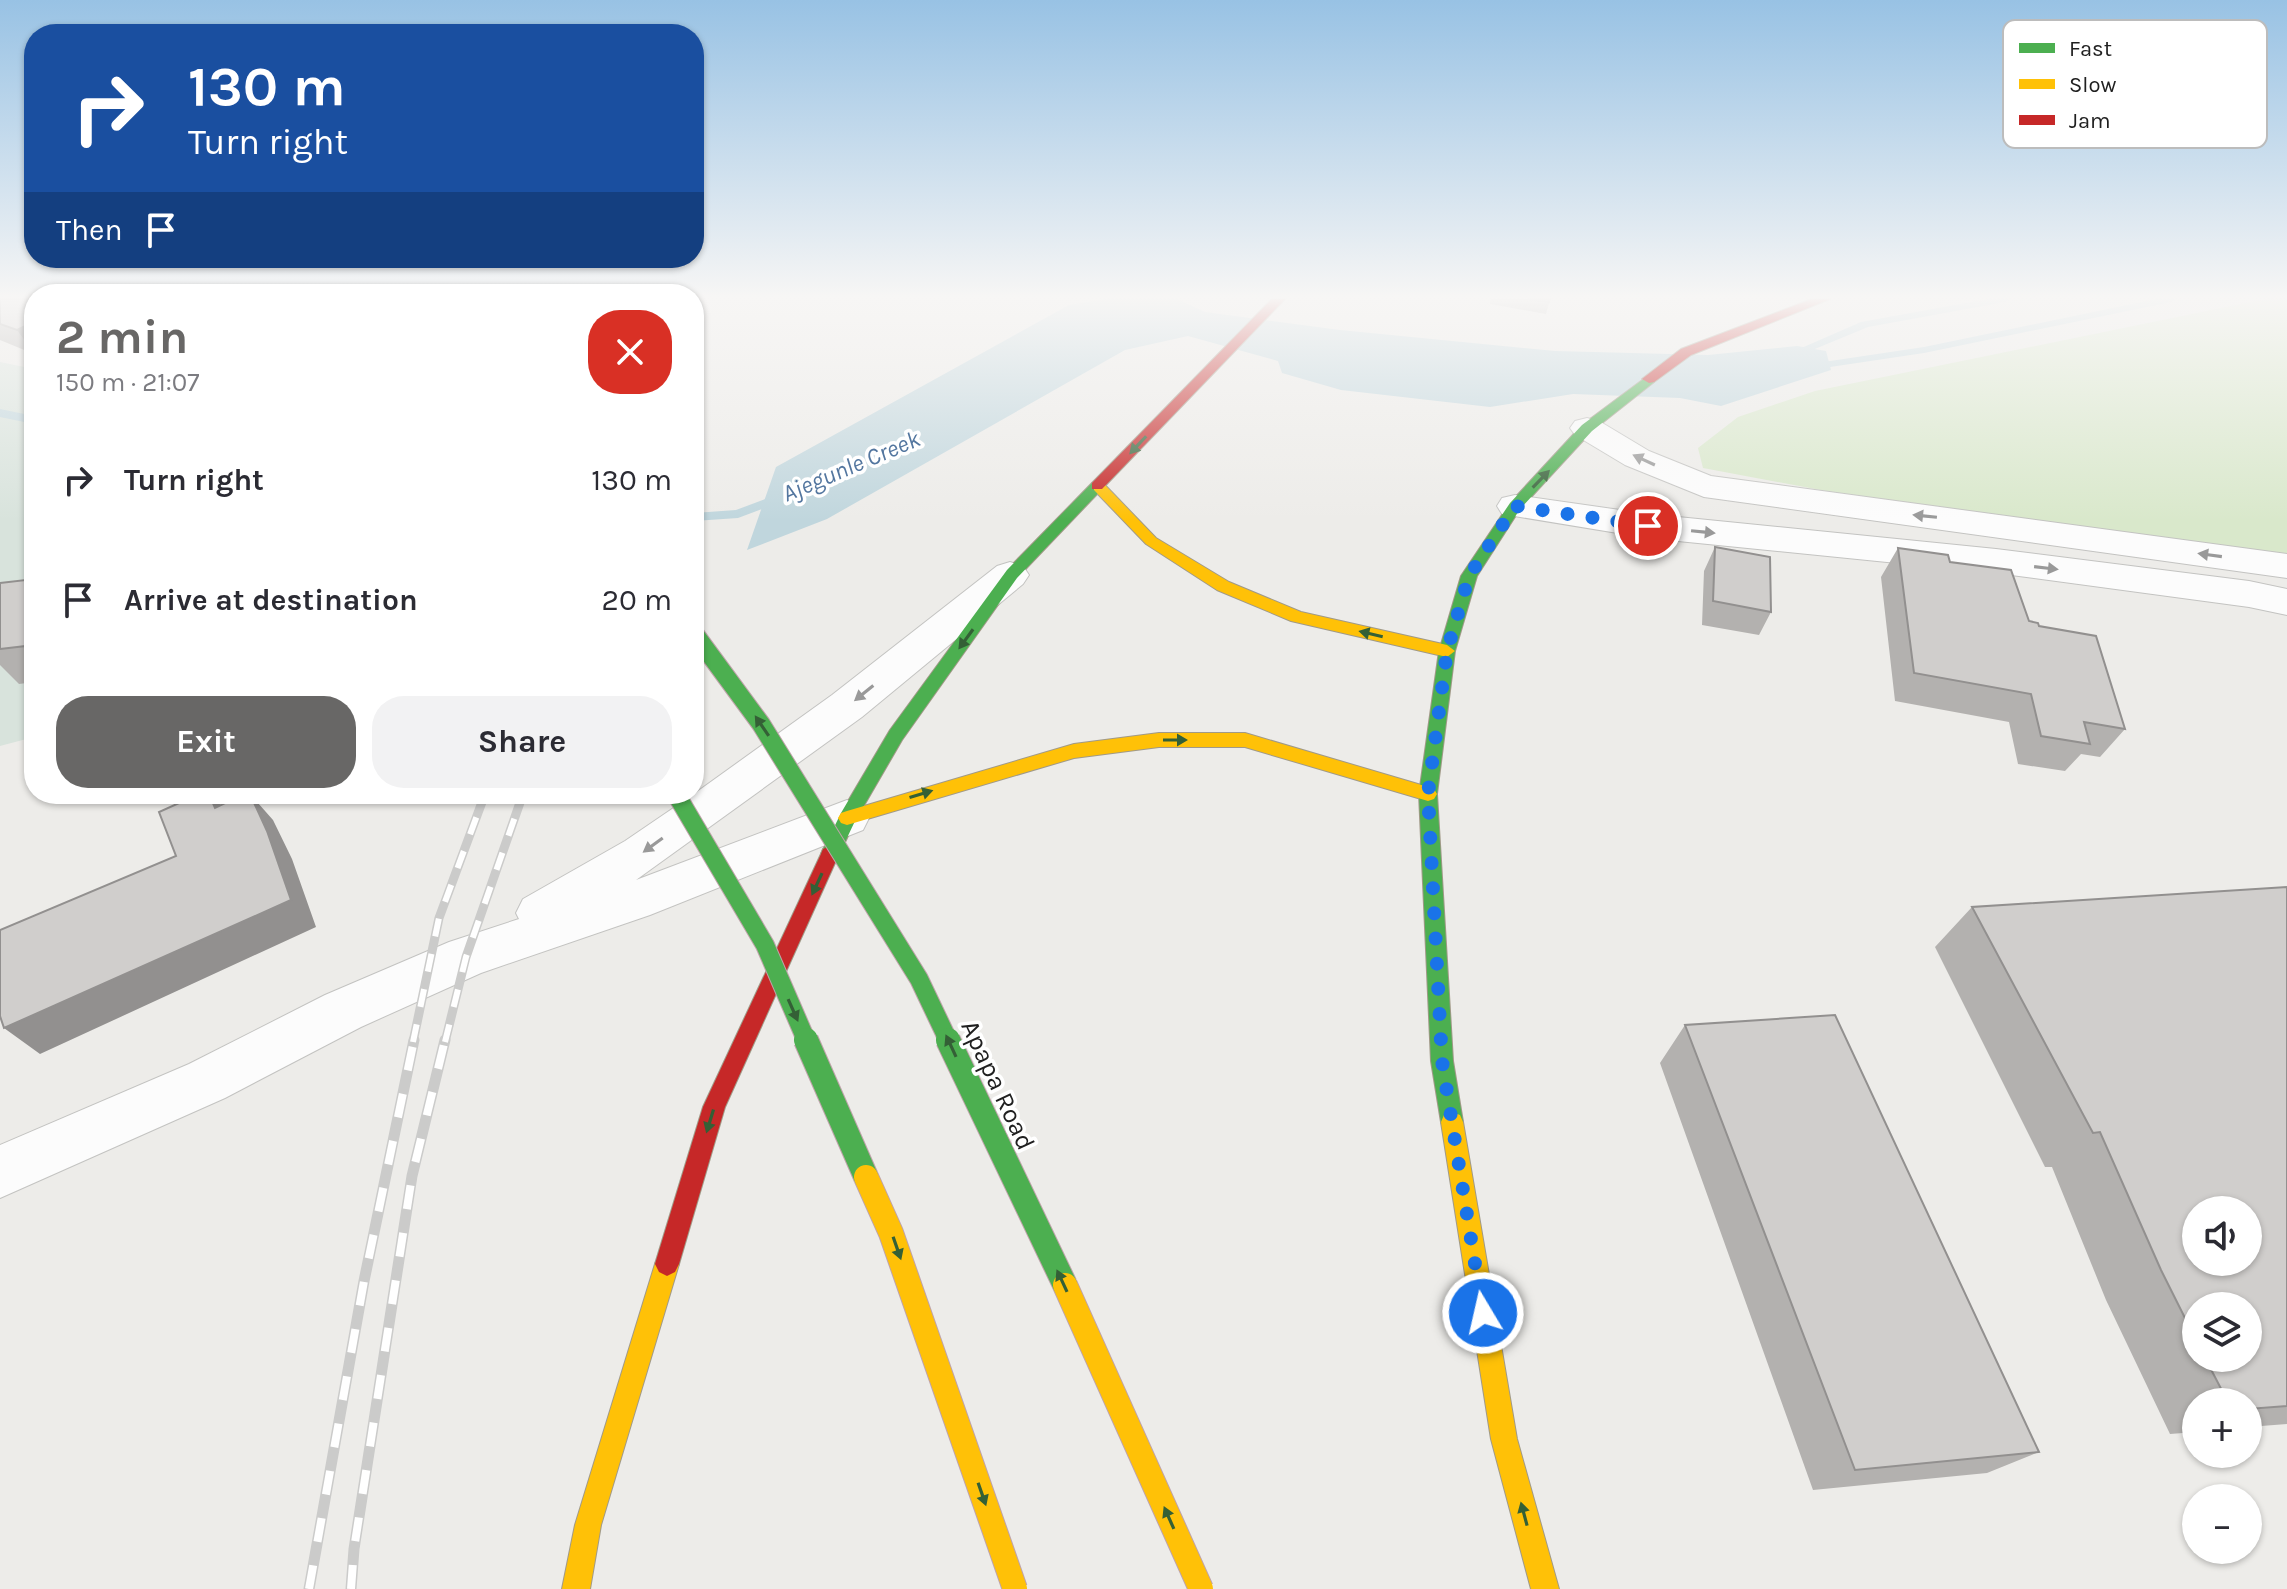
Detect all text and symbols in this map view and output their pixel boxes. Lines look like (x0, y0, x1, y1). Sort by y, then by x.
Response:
legend (2003, 20, 2267, 148)
text: Fast (2069, 36, 2112, 62)
text: 130 m (188, 54, 346, 119)
icon: right (56, 56, 160, 160)
text: Slow (2069, 72, 2116, 98)
text: Jam (2069, 108, 2111, 134)
text: Turn right (188, 121, 348, 163)
icon: arrive (139, 208, 183, 252)
text: Then (56, 212, 123, 248)
text: 2 min (56, 309, 188, 365)
button: close (588, 310, 672, 394)
text: 150 m · 21:07 (56, 367, 199, 398)
water label: Ajegunle Creek (778, 424, 925, 508)
one-way arrow (1130, 435, 1148, 454)
one-way arrow (1632, 454, 1656, 467)
icon: right (56, 458, 100, 502)
text: Turn right (124, 462, 264, 498)
text: 130 m (591, 462, 672, 498)
one-way arrow (1532, 470, 1550, 489)
pin (1614, 492, 1682, 560)
icon: arrive (1626, 504, 1670, 548)
one-way arrow (1912, 509, 1937, 522)
one-way arrow (1691, 525, 1716, 538)
one-way arrow (2197, 548, 2222, 561)
one-way arrow (2033, 561, 2058, 574)
icon: arrive (56, 578, 100, 622)
text: Arrive at destination (124, 582, 418, 618)
text: 20 m (602, 582, 672, 618)
one-way arrow (1359, 627, 1384, 640)
one-way arrow (958, 628, 974, 649)
one-way arrow (854, 684, 874, 701)
button: Exit (56, 696, 356, 788)
button: Share (372, 696, 672, 788)
one-way arrow (755, 715, 770, 736)
one-way arrow (1163, 734, 1188, 746)
one-way arrow (910, 788, 934, 800)
one-way arrow (642, 837, 664, 853)
one-way arrow (810, 872, 823, 896)
one-way arrow (787, 998, 800, 1022)
street label: Apapa Road (954, 1015, 1042, 1155)
one-way arrow (944, 1034, 957, 1057)
one-way arrow (703, 1109, 716, 1133)
map controls (2182, 1196, 2262, 1564)
button: sound (2182, 1196, 2262, 1276)
one-way arrow (891, 1237, 904, 1261)
one-way arrow (1055, 1269, 1069, 1292)
position arrow (1441, 1271, 1525, 1355)
button: layers (2182, 1292, 2262, 1372)
button: + (2182, 1388, 2262, 1468)
one-way arrow (977, 1482, 989, 1506)
button: − (2182, 1484, 2262, 1564)
one-way arrow (1517, 1501, 1530, 1525)
one-way arrow (1163, 1506, 1176, 1529)

